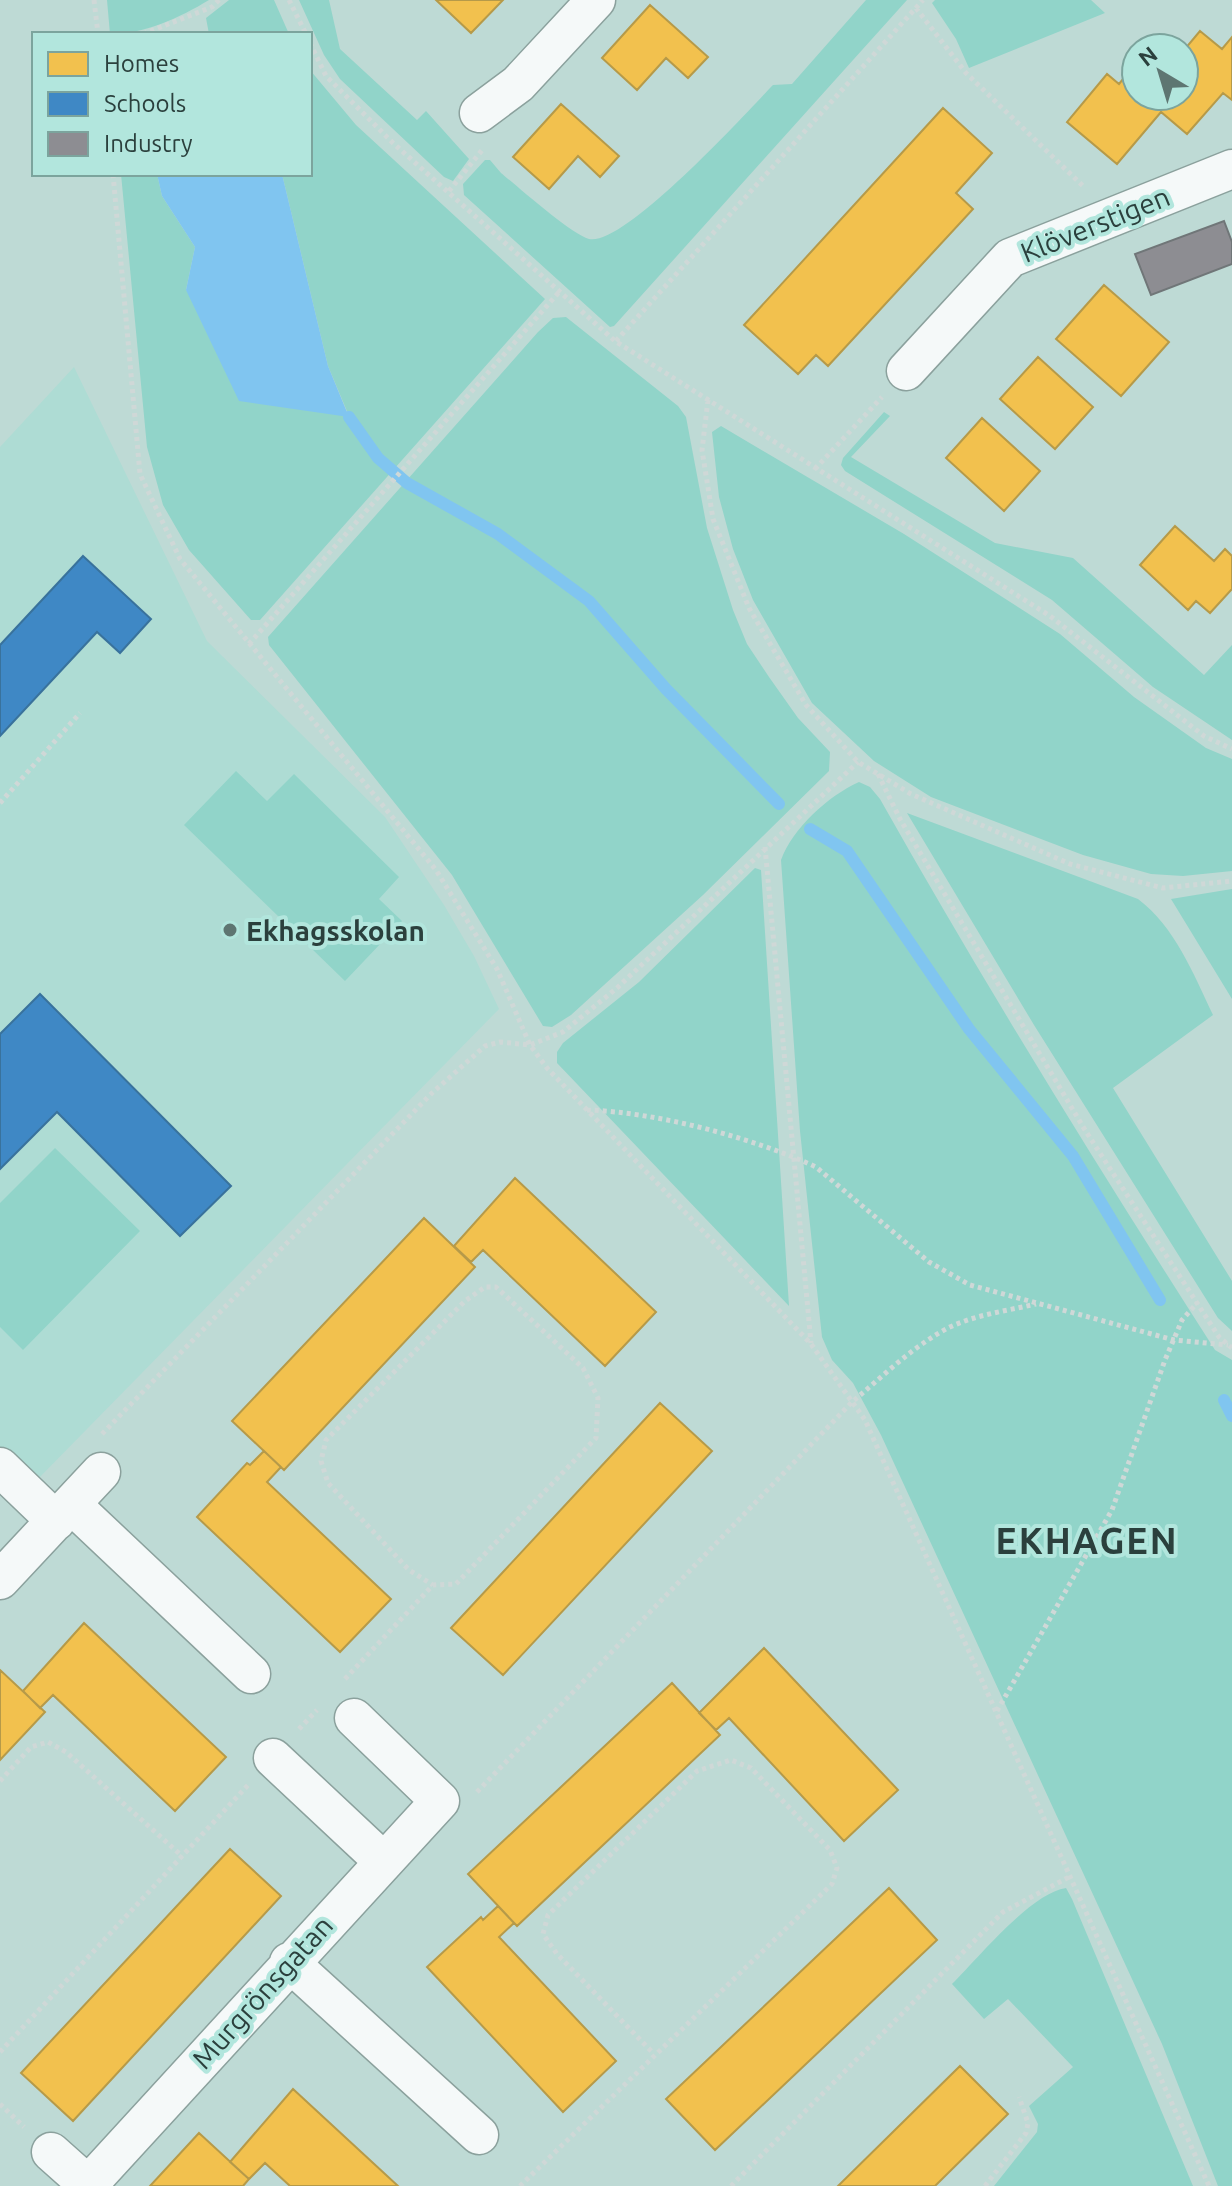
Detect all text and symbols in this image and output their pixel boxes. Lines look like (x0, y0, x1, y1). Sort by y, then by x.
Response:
legend (32, 32, 312, 176)
north arrow (1120, 32, 1200, 112)
text: N (1133, 41, 1162, 71)
text: Homes (104, 50, 179, 77)
text: Schools (104, 90, 186, 117)
text: Industry (104, 130, 193, 157)
street label: Klöverstigen (1016, 180, 1174, 268)
place label: Ekhagsskolan (246, 915, 425, 946)
marker: Ekhagsskolan (221, 921, 239, 939)
district label: EKHAGEN (995, 1520, 1179, 1561)
street label: Murgrönsgatan (186, 1910, 338, 2074)

